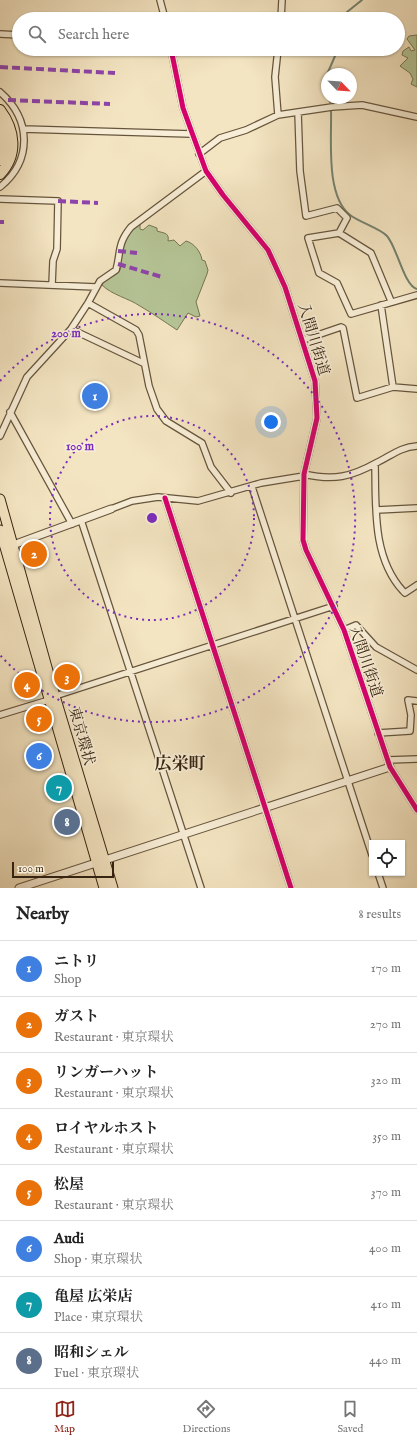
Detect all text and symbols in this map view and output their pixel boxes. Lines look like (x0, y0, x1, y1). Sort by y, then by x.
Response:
search box (12, 12, 405, 56)
icon: search (26, 23, 48, 45)
text: Search here (58, 25, 129, 44)
north arrow (321, 68, 357, 104)
street label: 入間川街道 (293, 300, 334, 378)
text: 200 m (51, 326, 81, 341)
pin: 1 (82, 381, 108, 411)
your location (261, 412, 281, 432)
text: 100 m (66, 439, 95, 454)
centre of rings (145, 511, 159, 525)
pin: 2 (21, 539, 47, 569)
street label: 入間川街道 (344, 623, 387, 700)
pin: 3 (54, 662, 80, 692)
pin: 4 (14, 670, 40, 700)
pin: 5 (26, 704, 52, 734)
street label: 東京環状 (64, 705, 99, 768)
pin: 6 (26, 741, 52, 771)
district label: 広栄町 (155, 754, 206, 775)
pin: 7 (46, 773, 72, 803)
pin: 8 (54, 807, 80, 837)
map controls (369, 840, 405, 876)
button: locate (369, 840, 405, 876)
scale bar (12, 860, 114, 879)
text: 100 m (18, 862, 44, 876)
text: Nearby (16, 904, 69, 925)
text: 8 results (358, 906, 401, 923)
text: ニトリ (54, 952, 99, 971)
text: 1 (27, 960, 31, 977)
text: 170 m (371, 960, 401, 977)
text: Shop (54, 971, 82, 988)
text: ガスト (54, 1007, 99, 1026)
text: 2 (26, 1016, 32, 1033)
text: 270 m (370, 1016, 401, 1033)
text: Restaurant · 東京環状 (54, 1029, 173, 1046)
text: リンガーハット (54, 1063, 158, 1082)
text: 3 (27, 1072, 31, 1089)
text: 320 m (371, 1072, 401, 1089)
text: Restaurant · 東京環状 (54, 1085, 173, 1102)
text: ロイヤルホスト (54, 1119, 158, 1138)
text: 4 (26, 1128, 32, 1145)
text: 350 m (372, 1128, 401, 1145)
text: Restaurant · 東京環状 (54, 1141, 173, 1158)
text: 松屋 (54, 1175, 84, 1194)
text: 5 (27, 1184, 31, 1201)
text: 370 m (371, 1184, 401, 1201)
text: Restaurant · 東京環状 (54, 1197, 173, 1214)
text: Audi (54, 1229, 84, 1248)
text: 6 (26, 1240, 32, 1257)
text: 400 m (369, 1240, 401, 1257)
text: Shop · 東京環状 (54, 1251, 142, 1268)
text: 亀屋 広栄店 (54, 1287, 132, 1306)
text: 7 (26, 1296, 32, 1313)
text: 410 m (371, 1296, 401, 1313)
text: Place · 東京環状 (54, 1309, 143, 1326)
text: 昭和シェル (54, 1343, 129, 1362)
text: 8 (26, 1352, 32, 1369)
text: 440 m (369, 1352, 401, 1369)
text: Fuel · 東京環状 (54, 1365, 139, 1382)
tab: Map (54, 1398, 76, 1436)
tab: Directions (183, 1398, 230, 1436)
tab: Saved (337, 1398, 363, 1436)

